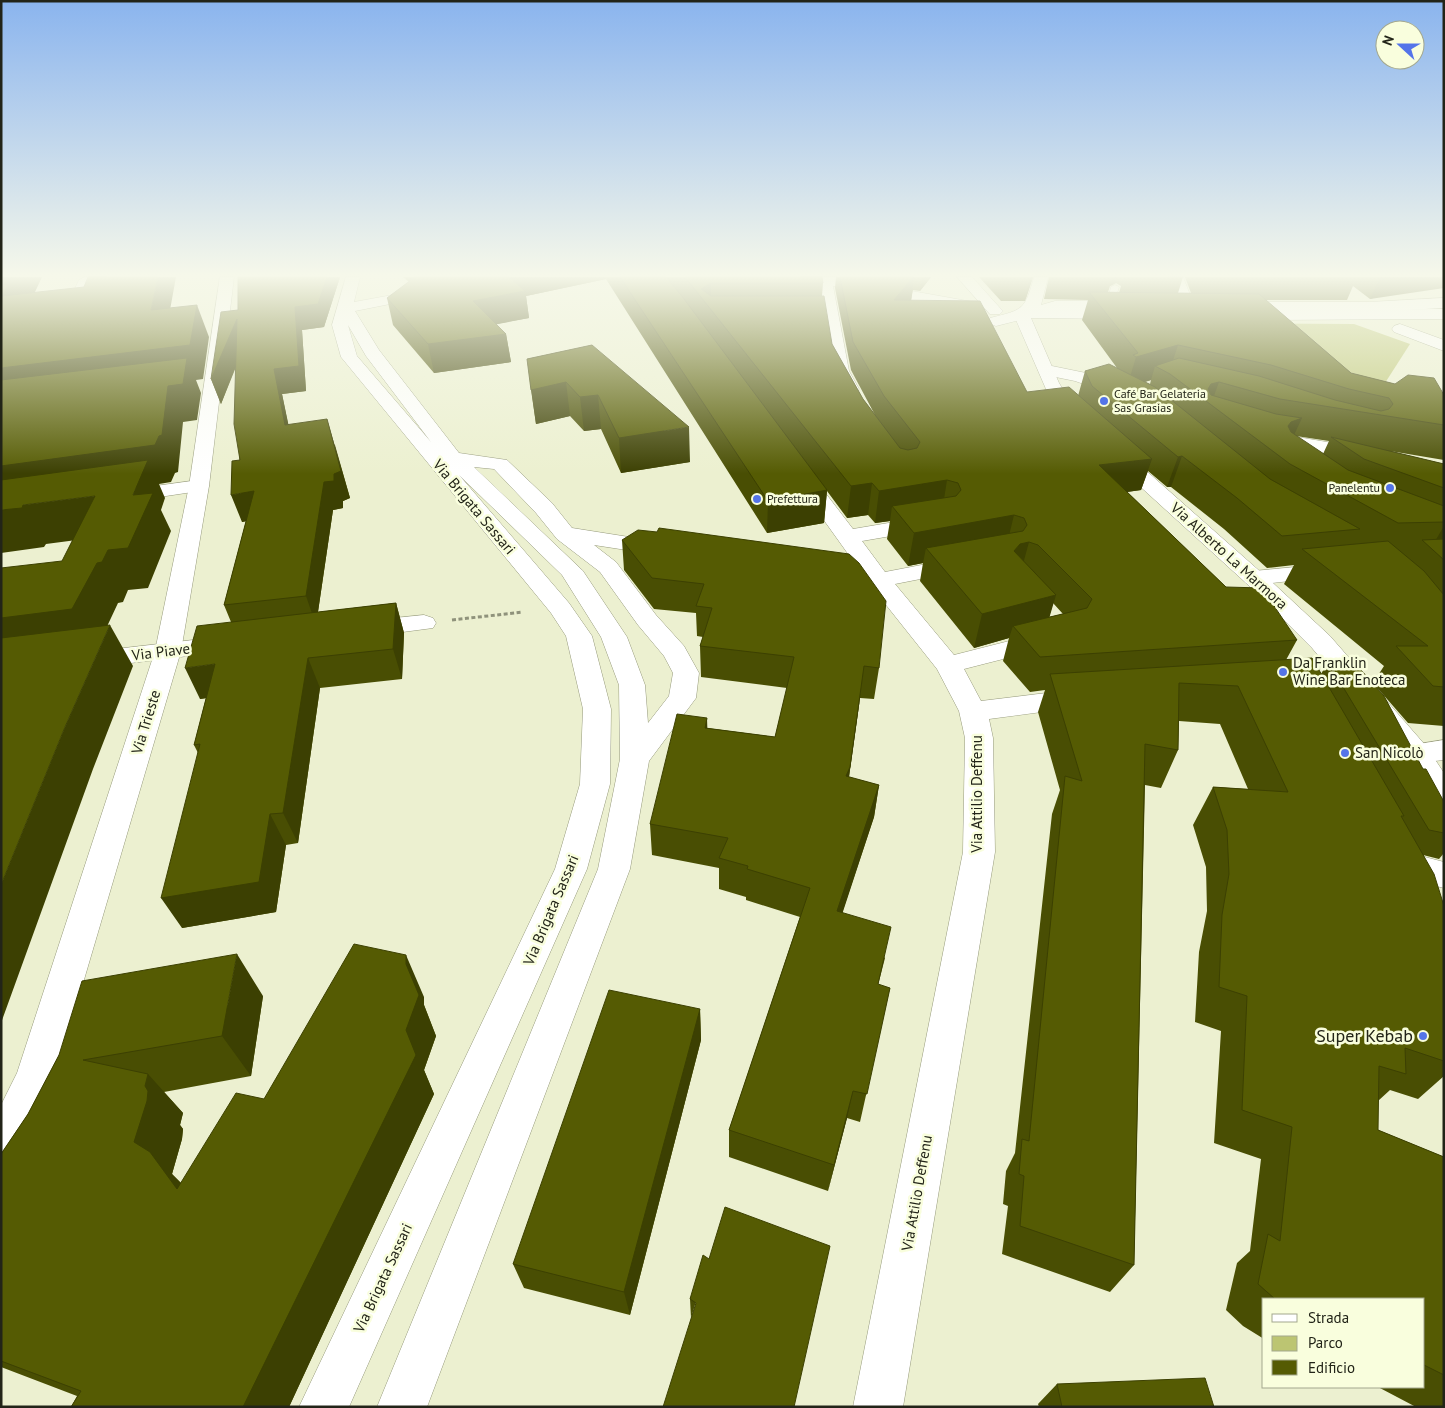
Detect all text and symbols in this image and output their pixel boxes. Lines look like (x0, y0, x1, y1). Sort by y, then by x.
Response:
north arrow (1375, 20, 1425, 70)
text: N (1378, 33, 1398, 48)
place label: Café Bar Gelateria Sas Grasias (1114, 386, 1206, 415)
marker: Café Bar Gelateria Sas Grasias (1098, 395, 1110, 407)
street label: Via Brigata Sassari (428, 454, 520, 558)
place label: Panelentu (1328, 480, 1380, 495)
marker: Panelentu (1384, 482, 1396, 494)
place label: Prefettura (767, 491, 818, 506)
marker: Prefettura (751, 493, 763, 505)
street label: Via Alberto La Marmora (1166, 497, 1292, 613)
street label: Via Piave (130, 639, 191, 665)
place label: Da Franklin Wine Bar Enoteca (1293, 653, 1405, 689)
marker: Da Franklin Wine Bar Enoteca (1277, 666, 1289, 678)
street label: Via Trieste (127, 688, 164, 757)
street label: Via Attilio Deffenu (967, 735, 986, 854)
place label: San Nicolò (1355, 743, 1424, 762)
marker: San Nicolò (1339, 747, 1351, 759)
street label: Via Brigata Sassari (518, 852, 582, 969)
place label: Super Kebab (1316, 1024, 1413, 1047)
marker: Super Kebab (1417, 1030, 1429, 1042)
street label: Via Attilio Deffenu (897, 1133, 936, 1253)
street label: Via Brigata Sassari (348, 1220, 416, 1336)
legend (1262, 1298, 1425, 1388)
text: Strada (1308, 1308, 1349, 1327)
text: Parco (1308, 1333, 1343, 1352)
text: Edificio (1308, 1358, 1355, 1377)

